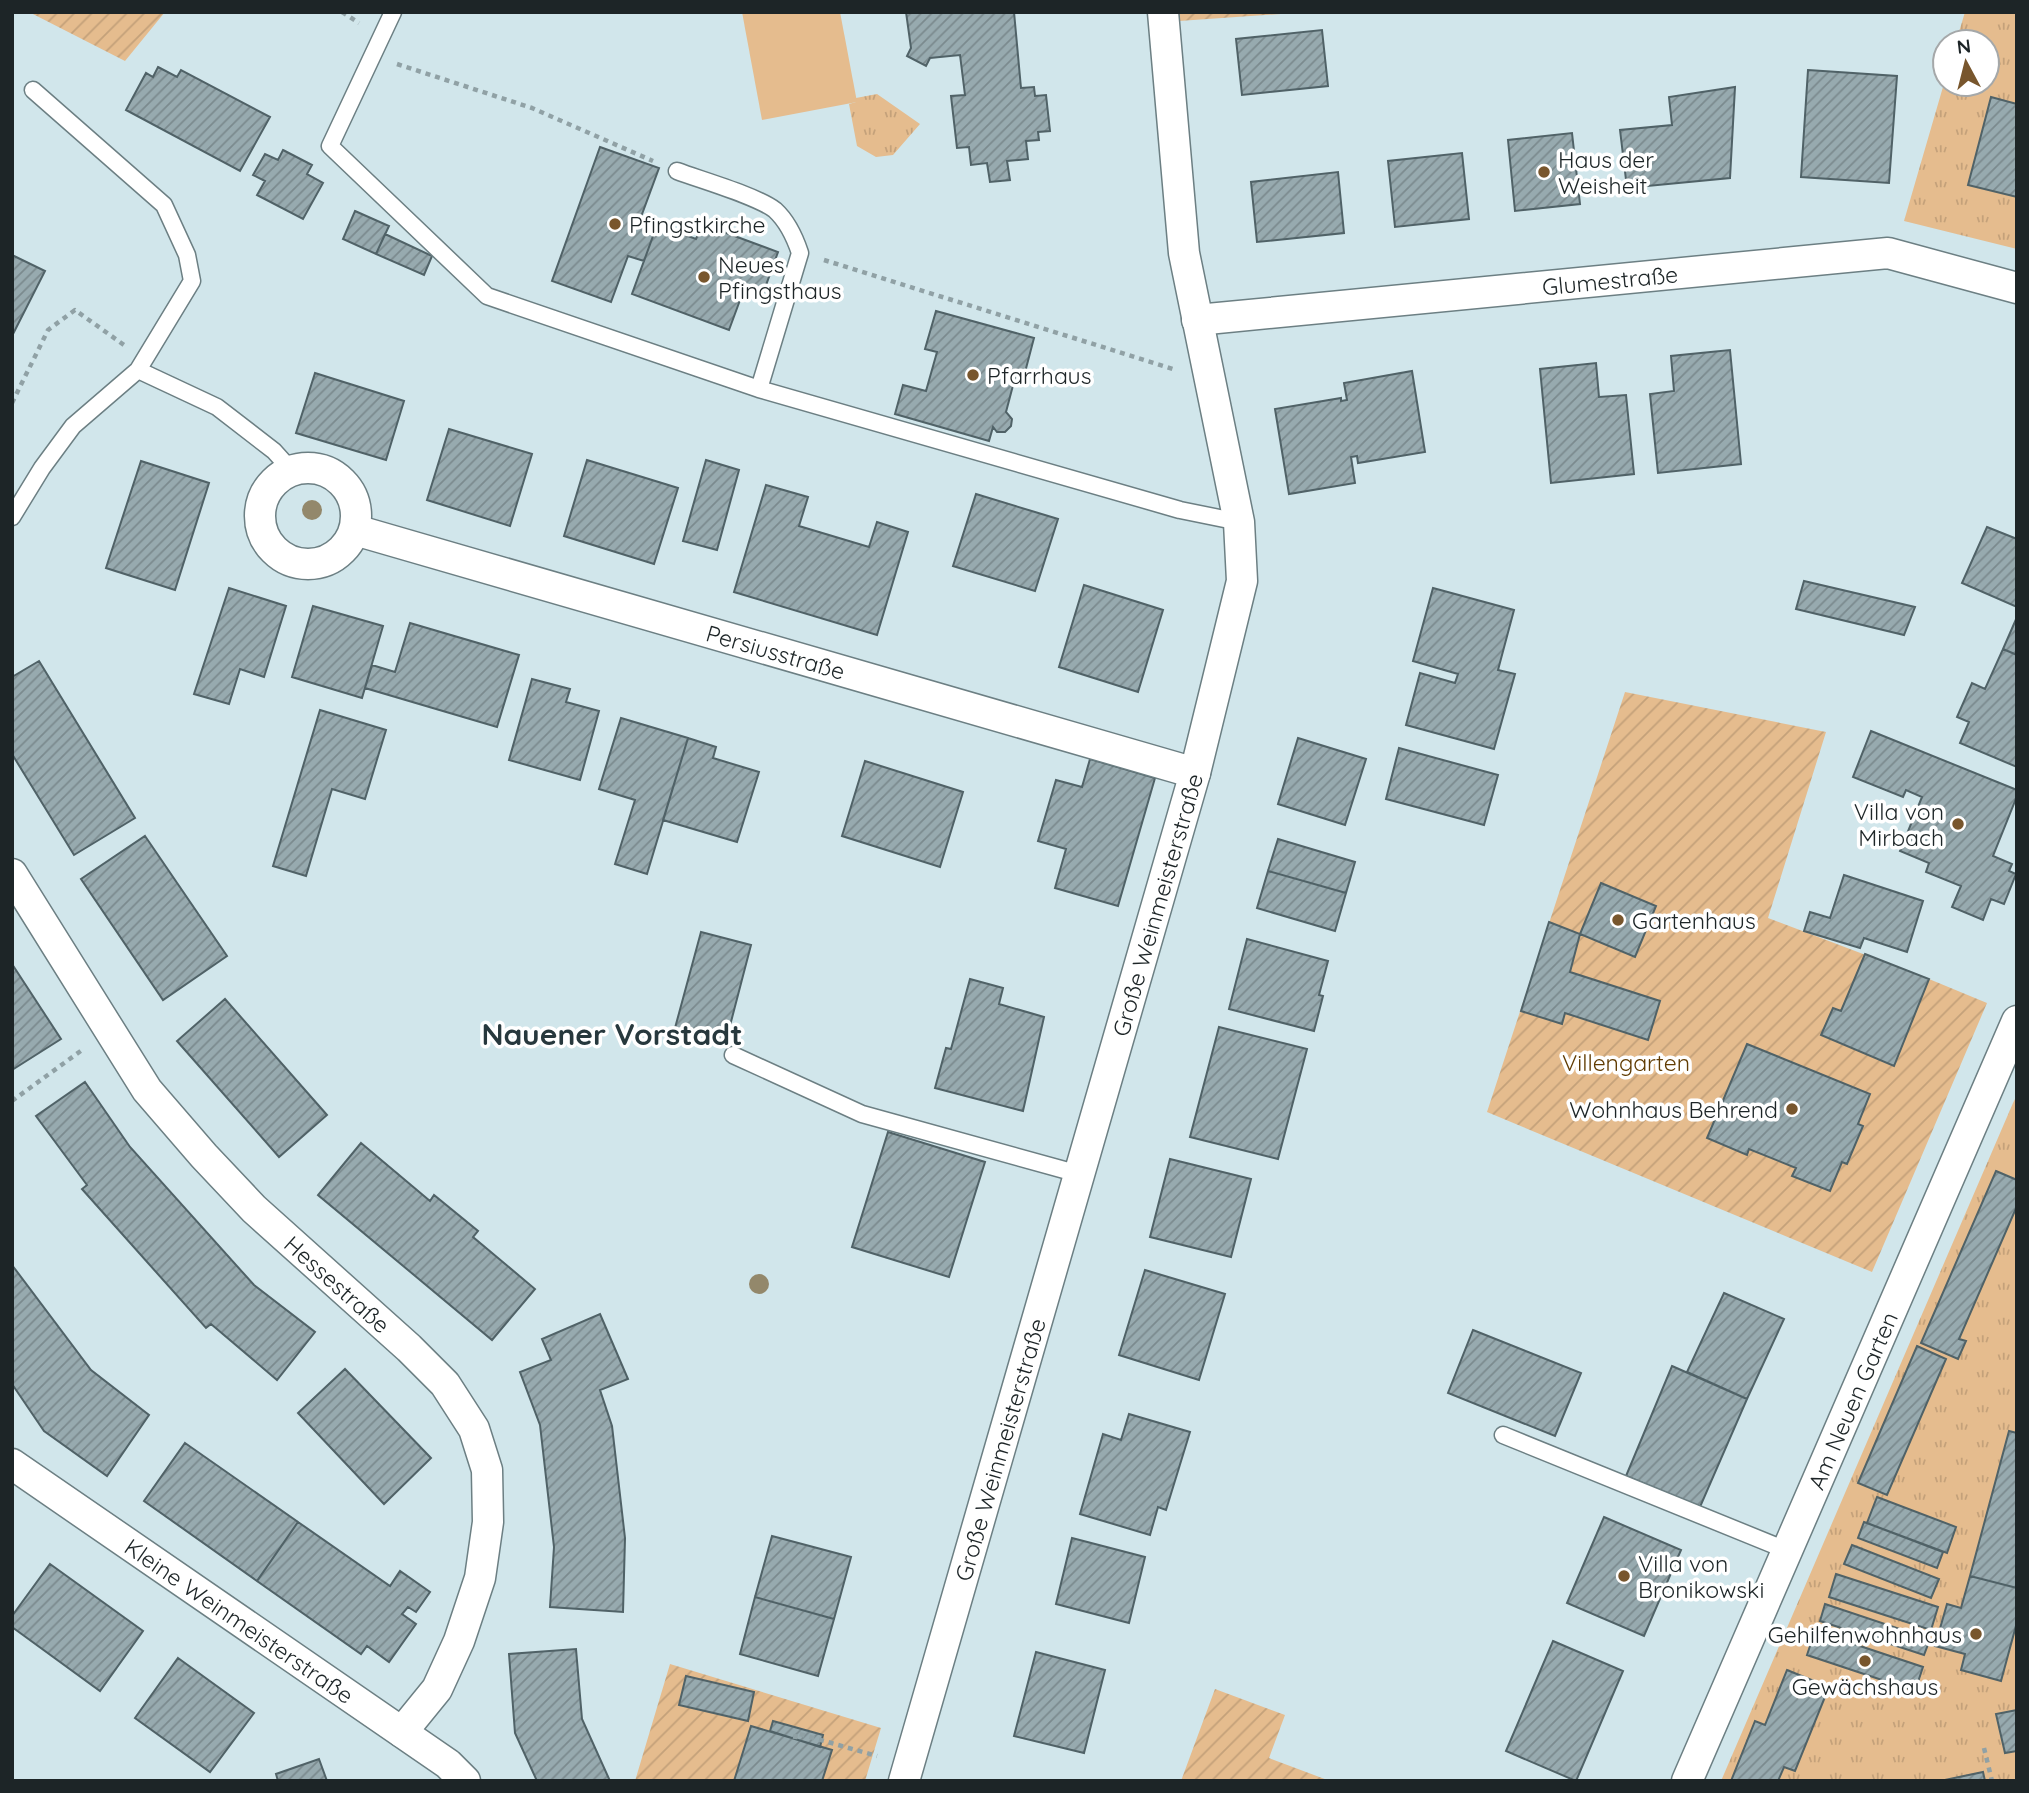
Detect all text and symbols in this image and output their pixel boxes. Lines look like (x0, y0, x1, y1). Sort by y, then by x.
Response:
north arrow (1931, 28, 2001, 98)
text: N (1956, 33, 1972, 59)
place label: Haus der Weisheit (1558, 145, 1654, 200)
marker: Haus der Weisheit (1536, 164, 1552, 180)
place label: Pfingstkirche (629, 210, 765, 239)
marker: Pfingstkirche (607, 216, 623, 232)
place label: Neues Pfingsthaus (718, 250, 842, 305)
street label: Glumestraße (1541, 259, 1679, 301)
marker: Neues Pfingsthaus (696, 269, 712, 285)
place label: Pfarrhaus (987, 361, 1091, 390)
marker: Pfarrhaus (965, 367, 981, 383)
street label: Persiusstraße (703, 618, 848, 686)
street label: Große Weinmeisterstraße (1105, 770, 1209, 1039)
place label: Villa von Mirbach (1854, 797, 1944, 852)
marker: Villa von Mirbach (1950, 816, 1966, 832)
place label: Gartenhaus (1632, 906, 1756, 935)
marker: Gartenhaus (1610, 912, 1626, 928)
district label: Nauener Vorstadt (482, 1015, 742, 1053)
park label: Villengarten (1562, 1048, 1690, 1077)
place label: Wohnhaus Behrend (1569, 1095, 1778, 1124)
marker: Wohnhaus Behrend (1784, 1101, 1800, 1117)
street label: Hessestraße (279, 1229, 396, 1339)
street label: Am Neuen Garten (1801, 1307, 1904, 1494)
street label: Große Weinmeisterstraße (948, 1315, 1051, 1584)
street label: Kleine Weinmeisterstraße (119, 1532, 359, 1709)
place label: Villa von Bronikowski (1638, 1549, 1764, 1604)
marker: Villa von Bronikowski (1616, 1568, 1632, 1584)
place label: Gehilfenwohnhaus (1768, 1620, 1962, 1649)
marker: Gehilfenwohnhaus (1968, 1626, 1984, 1642)
marker: Gewächshaus (1857, 1653, 1873, 1669)
place label: Gewächshaus (1792, 1672, 1938, 1701)

